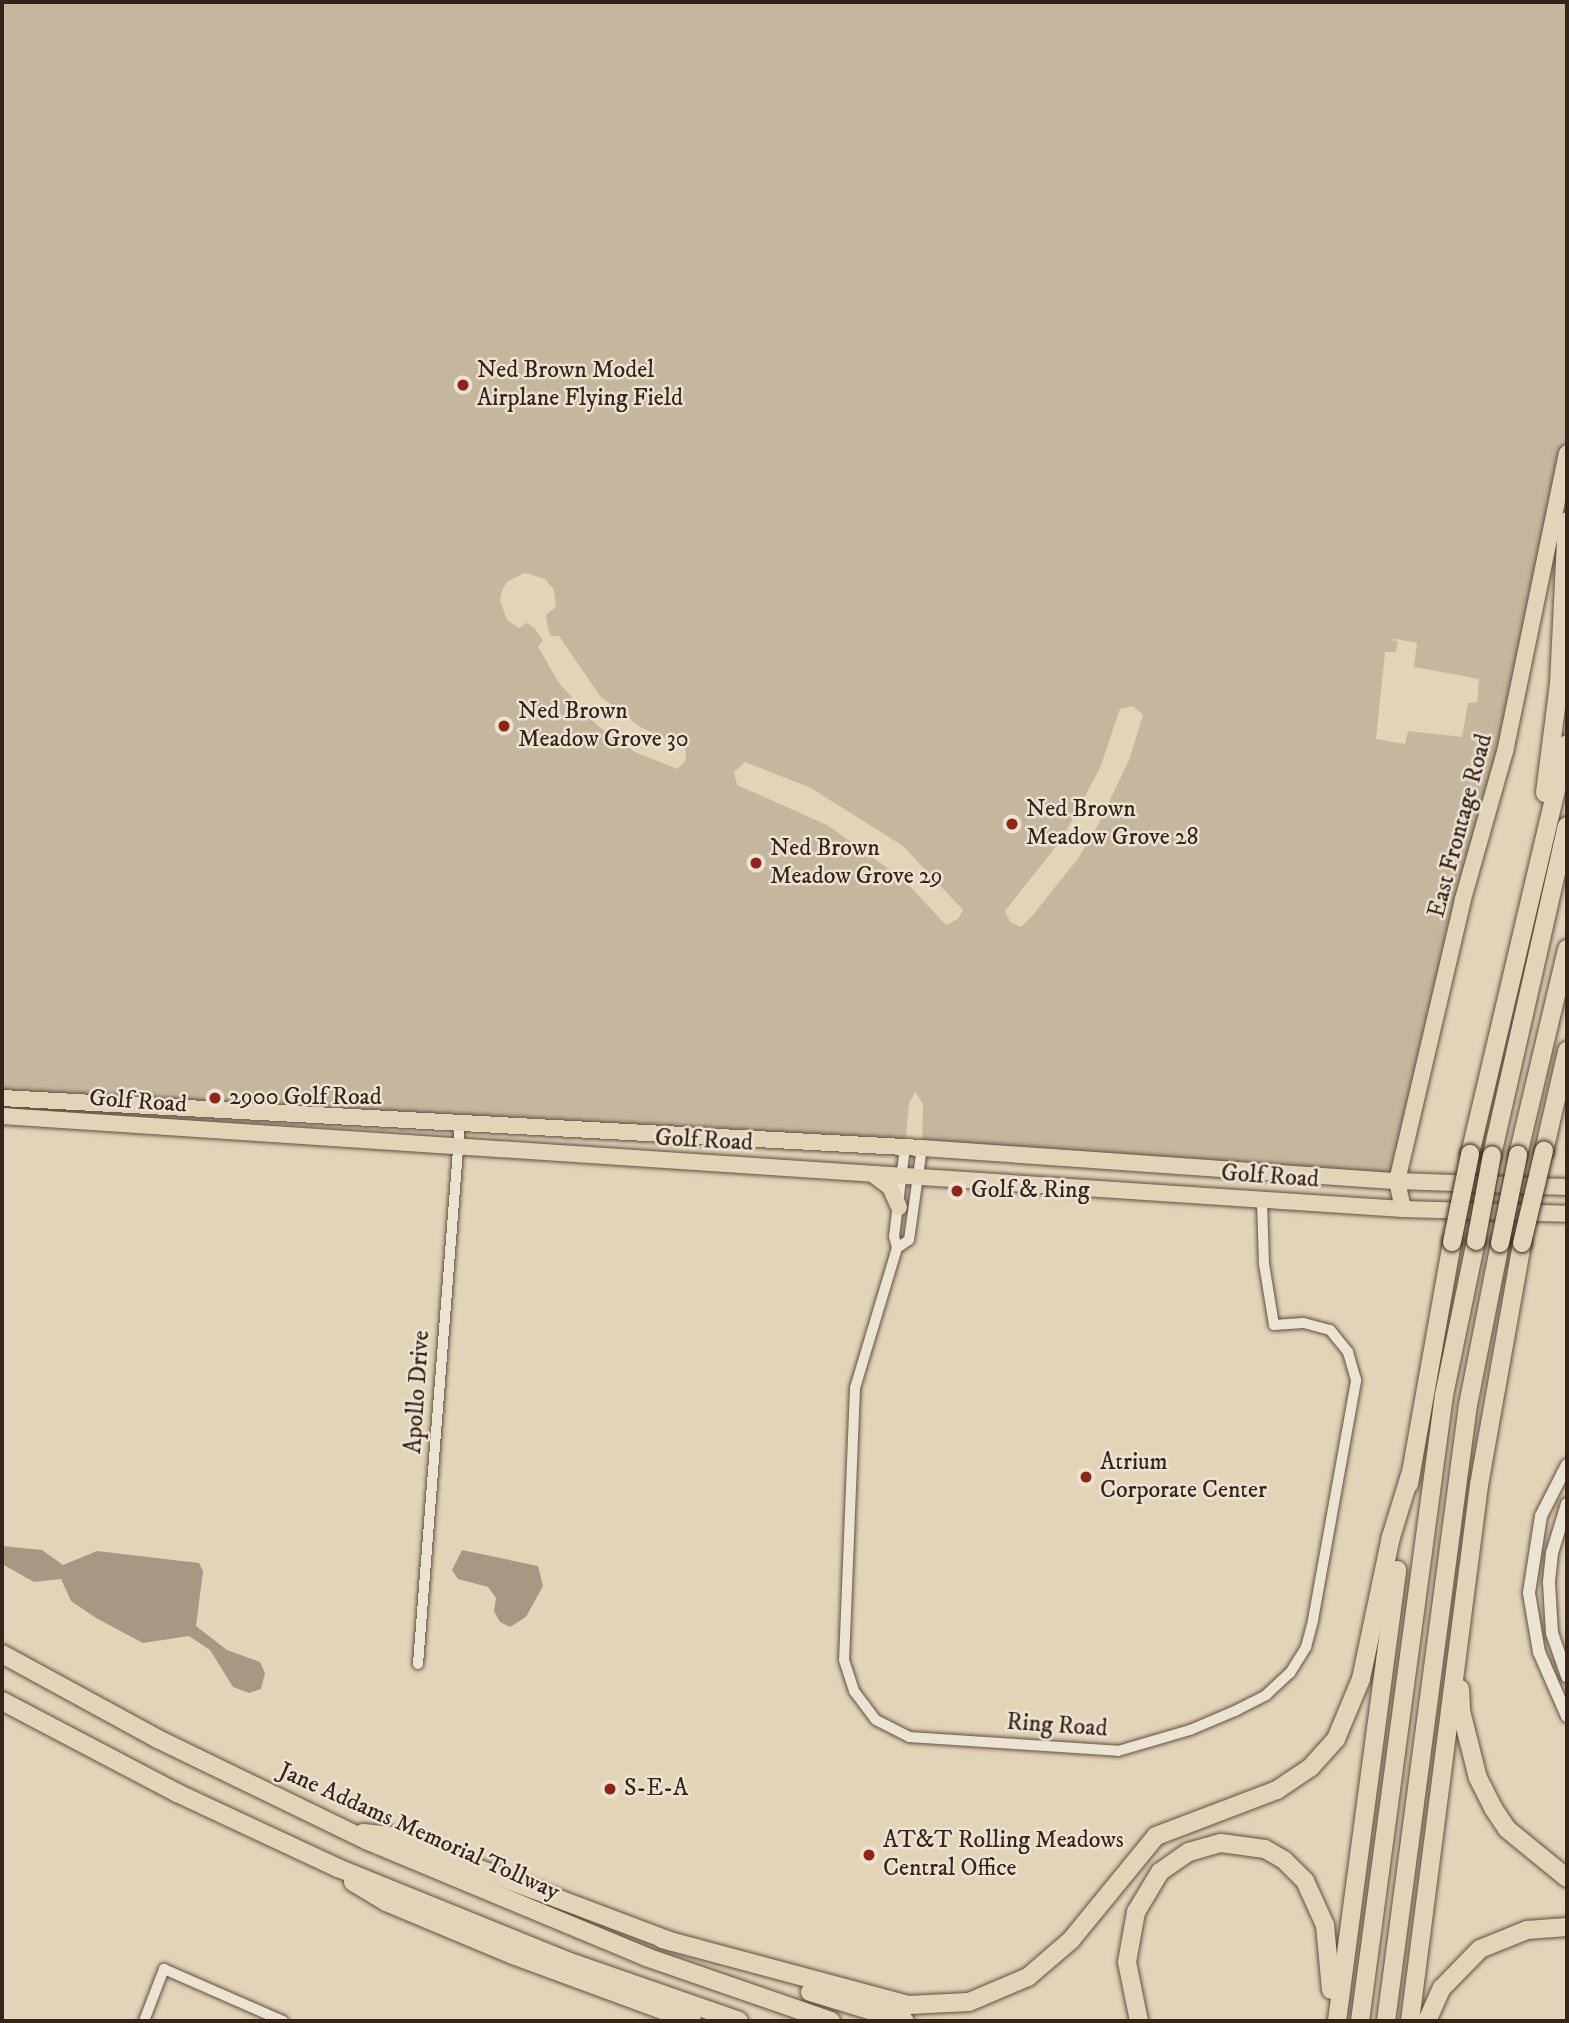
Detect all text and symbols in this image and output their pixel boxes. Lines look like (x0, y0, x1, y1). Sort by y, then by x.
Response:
place label: Ned Brown Model Airplane Flying Field (477, 357, 683, 413)
marker: Ned Brown Model Airplane Flying Field (455, 377, 471, 393)
place label: Ned Brown Meadow Grove 30 (518, 698, 689, 754)
marker: Ned Brown Meadow Grove 30 (496, 718, 512, 734)
street label: East Frontage Road (1423, 731, 1499, 921)
place label: Ned Brown Meadow Grove 28 (1026, 796, 1199, 852)
marker: Ned Brown Meadow Grove 28 (1004, 816, 1020, 832)
place label: Ned Brown Meadow Grove 29 (770, 835, 943, 891)
marker: Ned Brown Meadow Grove 29 (748, 855, 764, 871)
street label: Golf Road (88, 1084, 188, 1120)
place label: 2900 Golf Road (229, 1084, 382, 1112)
marker: 2900 Golf Road (207, 1090, 223, 1106)
street label: Golf Road (654, 1124, 754, 1158)
street label: Golf Road (1220, 1159, 1320, 1195)
place label: Golf & Ring (971, 1177, 1089, 1205)
marker: Golf & Ring (949, 1183, 965, 1199)
street label: Apollo Drive (399, 1329, 437, 1455)
place label: Atrium Corporate Center (1100, 1449, 1267, 1505)
marker: Atrium Corporate Center (1078, 1469, 1094, 1485)
street label: Ring Road (1006, 1708, 1108, 1744)
street label: Jane Addams Memorial Tollway (274, 1757, 564, 1907)
place label: S-E-A (624, 1775, 688, 1803)
marker: S-E-A (602, 1781, 618, 1797)
place label: AT&T Rolling Meadows Central Office (883, 1827, 1124, 1883)
marker: AT&T Rolling Meadows Central Office (861, 1847, 877, 1863)

